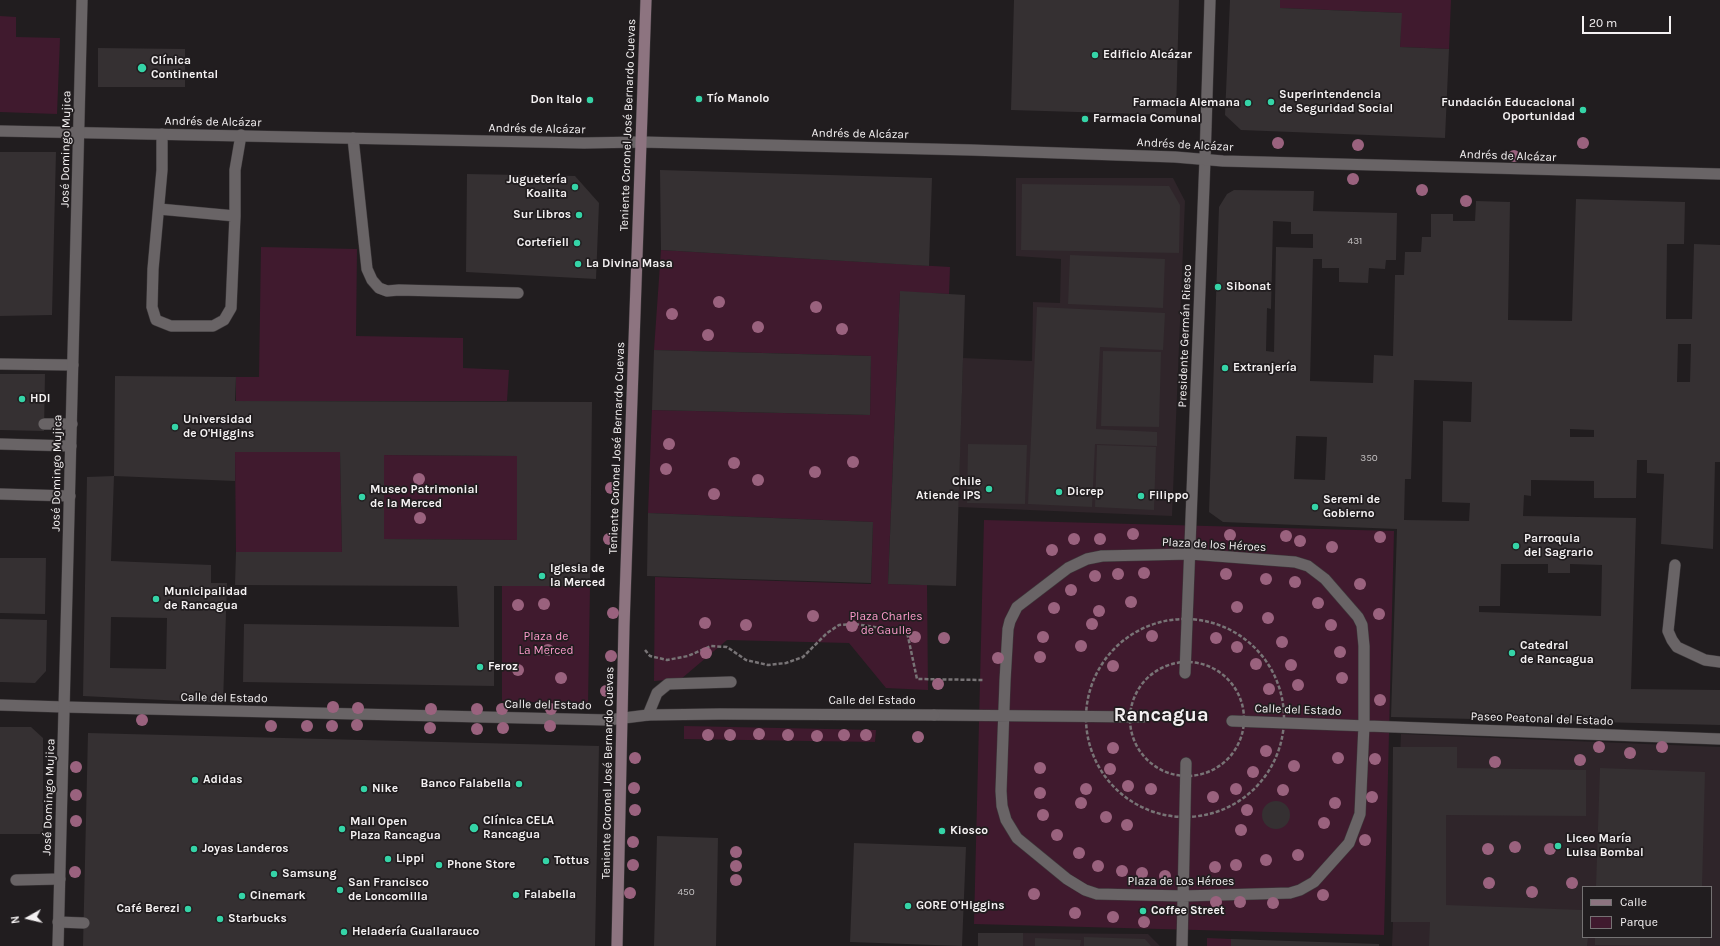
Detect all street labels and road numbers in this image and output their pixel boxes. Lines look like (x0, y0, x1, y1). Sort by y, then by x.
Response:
street label: Teniente Coronel José Bernardo Cuevas (617, 19, 639, 231)
street label: José Domingo Mujica (58, 90, 74, 208)
street label: Andrés de Alcázar (165, 114, 261, 130)
street label: Andrés de Alcázar (489, 121, 585, 137)
street label: Andrés de Alcázar (812, 126, 908, 142)
street label: Andrés de Alcázar (1136, 135, 1234, 155)
street label: Andrés de Alcázar (1459, 147, 1557, 165)
street label: Presidente Germán Riesco (1175, 264, 1195, 408)
street label: Teniente Coronel José Bernardo Cuevas (606, 342, 628, 554)
street label: José Domingo Mujica (49, 414, 65, 532)
street label: Plaza de los Héroes (1161, 535, 1267, 555)
street label: Teniente Coronel José Bernardo Cuevas (599, 667, 617, 879)
street label: Calle del Estado (180, 690, 268, 706)
street label: Calle del Estado (828, 694, 916, 708)
street label: Calle del Estado (504, 697, 592, 713)
street label: Calle del Estado (1254, 701, 1342, 719)
street label: Paseo Peatonal del Estado (1470, 709, 1614, 729)
street label: José Domingo Mujica (40, 738, 58, 856)
street label: Plaza de Los Héroes (1128, 875, 1234, 889)

